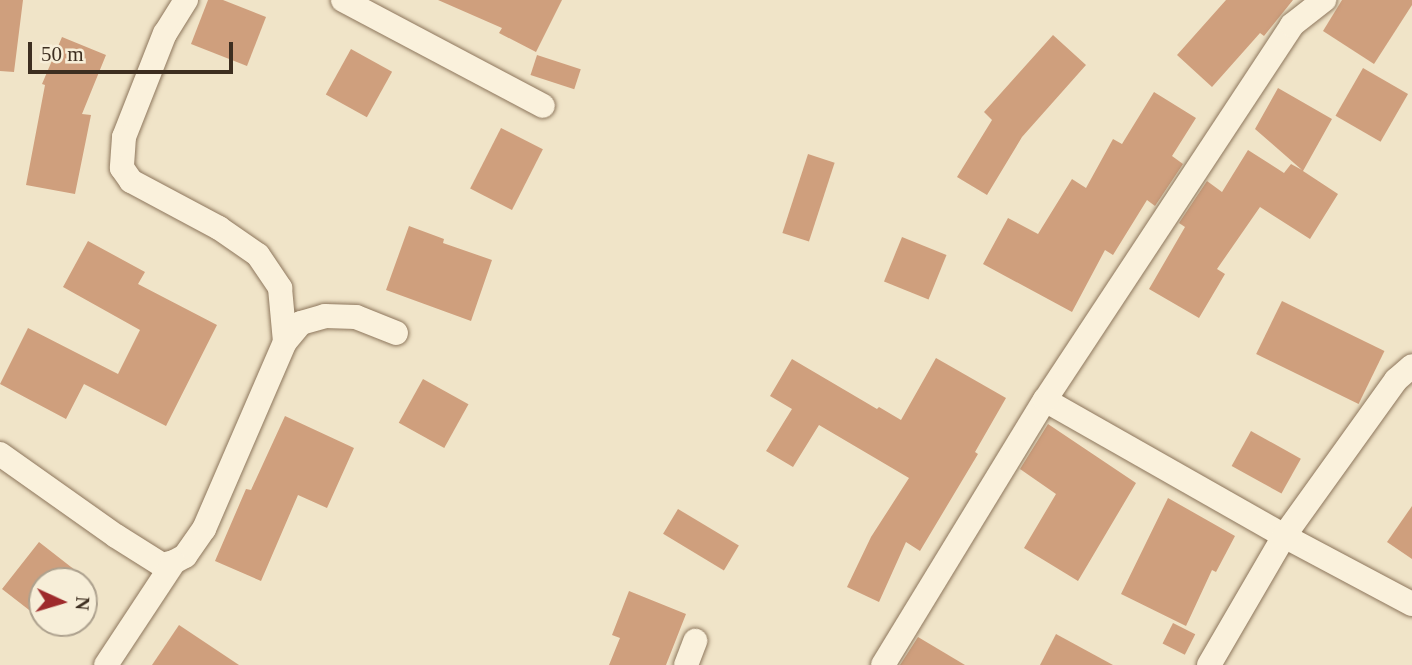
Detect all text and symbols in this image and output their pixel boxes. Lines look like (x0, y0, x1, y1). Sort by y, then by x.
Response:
scale bar (32, 28, 236, 72)
text: 50 m (41, 42, 84, 66)
north arrow (28, 567, 98, 637)
text: N (71, 596, 93, 611)

